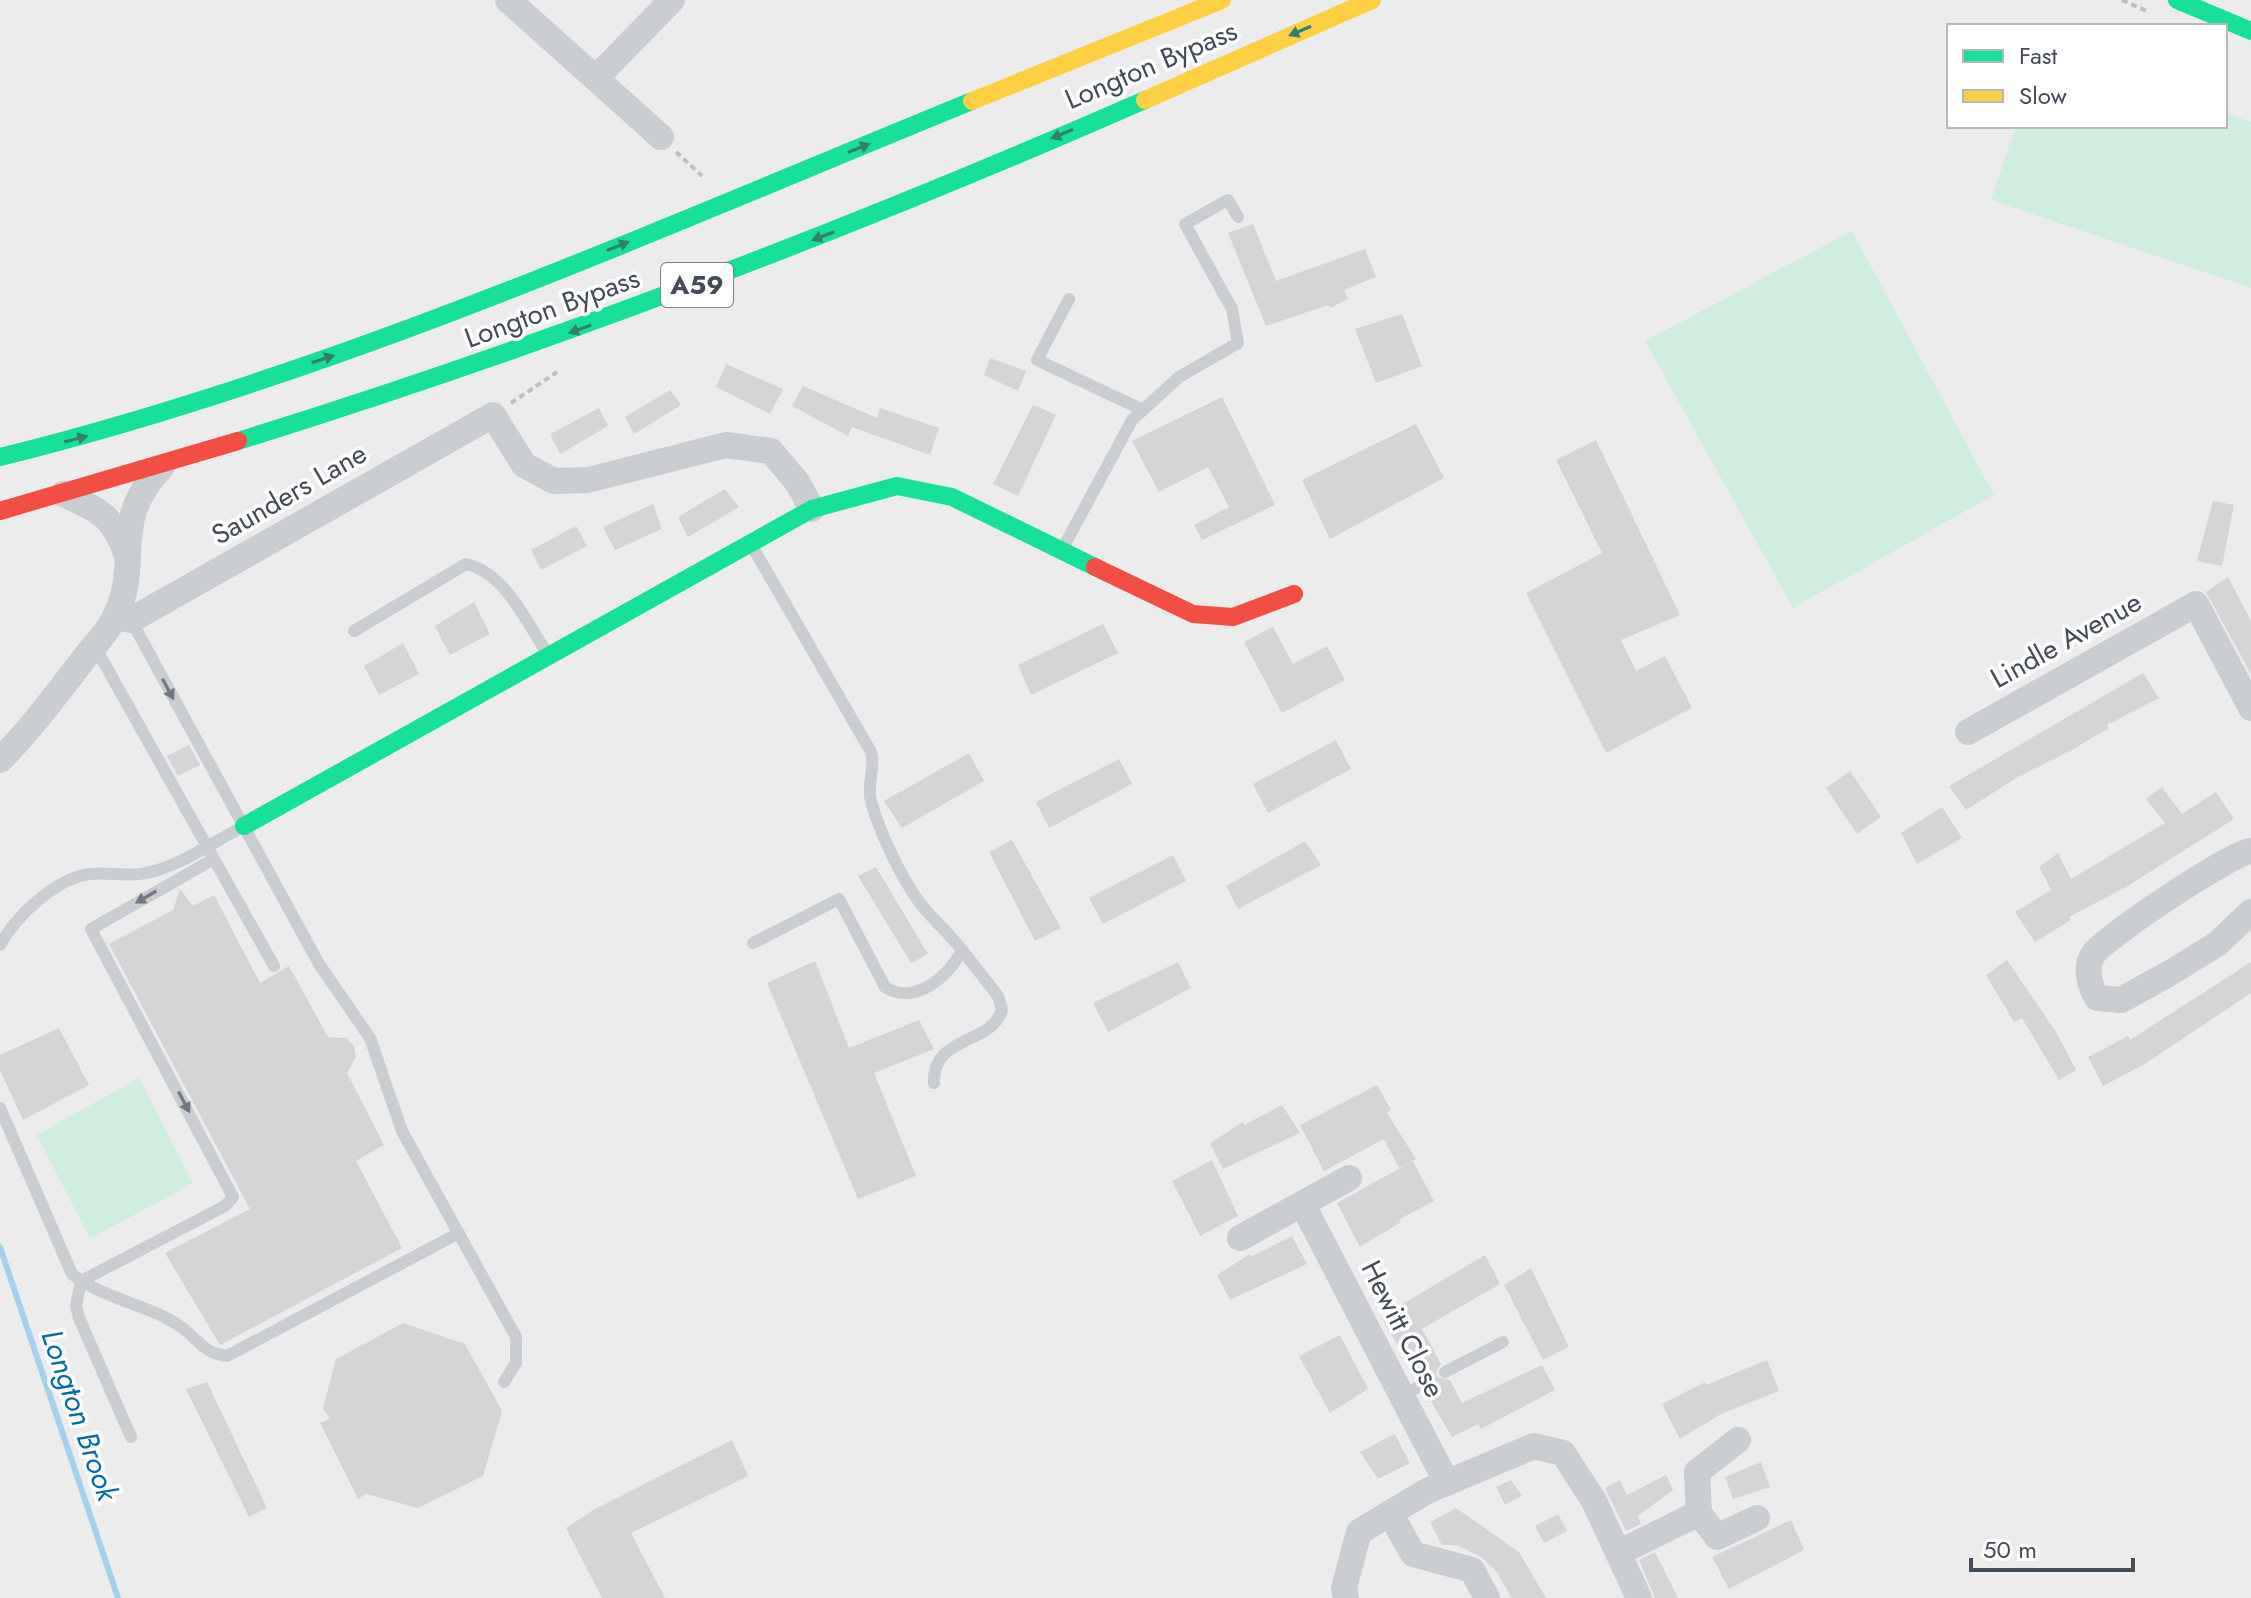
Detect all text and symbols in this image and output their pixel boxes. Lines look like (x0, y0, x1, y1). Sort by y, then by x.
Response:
street label: Longton Bypass (1058, 10, 1244, 120)
one-way arrow (1289, 24, 1312, 37)
legend (1947, 24, 2227, 128)
text: Fast (2019, 38, 2057, 73)
text: Slow (2019, 78, 2067, 113)
one-way arrow (1050, 127, 1074, 140)
one-way arrow (847, 141, 871, 154)
one-way arrow (811, 230, 835, 243)
one-way arrow (606, 239, 630, 252)
street label: Longton Bypass (459, 257, 645, 359)
road number: A59 (661, 263, 733, 307)
one-way arrow (568, 323, 592, 335)
one-way arrow (312, 352, 336, 365)
one-way arrow (63, 432, 88, 444)
street label: Saunders Lane (204, 433, 374, 555)
street label: Lindle Avenue (1983, 582, 2149, 698)
one-way arrow (161, 678, 175, 700)
one-way arrow (135, 890, 157, 904)
one-way arrow (177, 1091, 190, 1114)
street label: Hewitt Close (1351, 1253, 1455, 1405)
water label: Longton Brook (31, 1324, 130, 1507)
scale bar (1971, 1522, 2133, 1572)
text: 50 m (1983, 1532, 2037, 1567)

